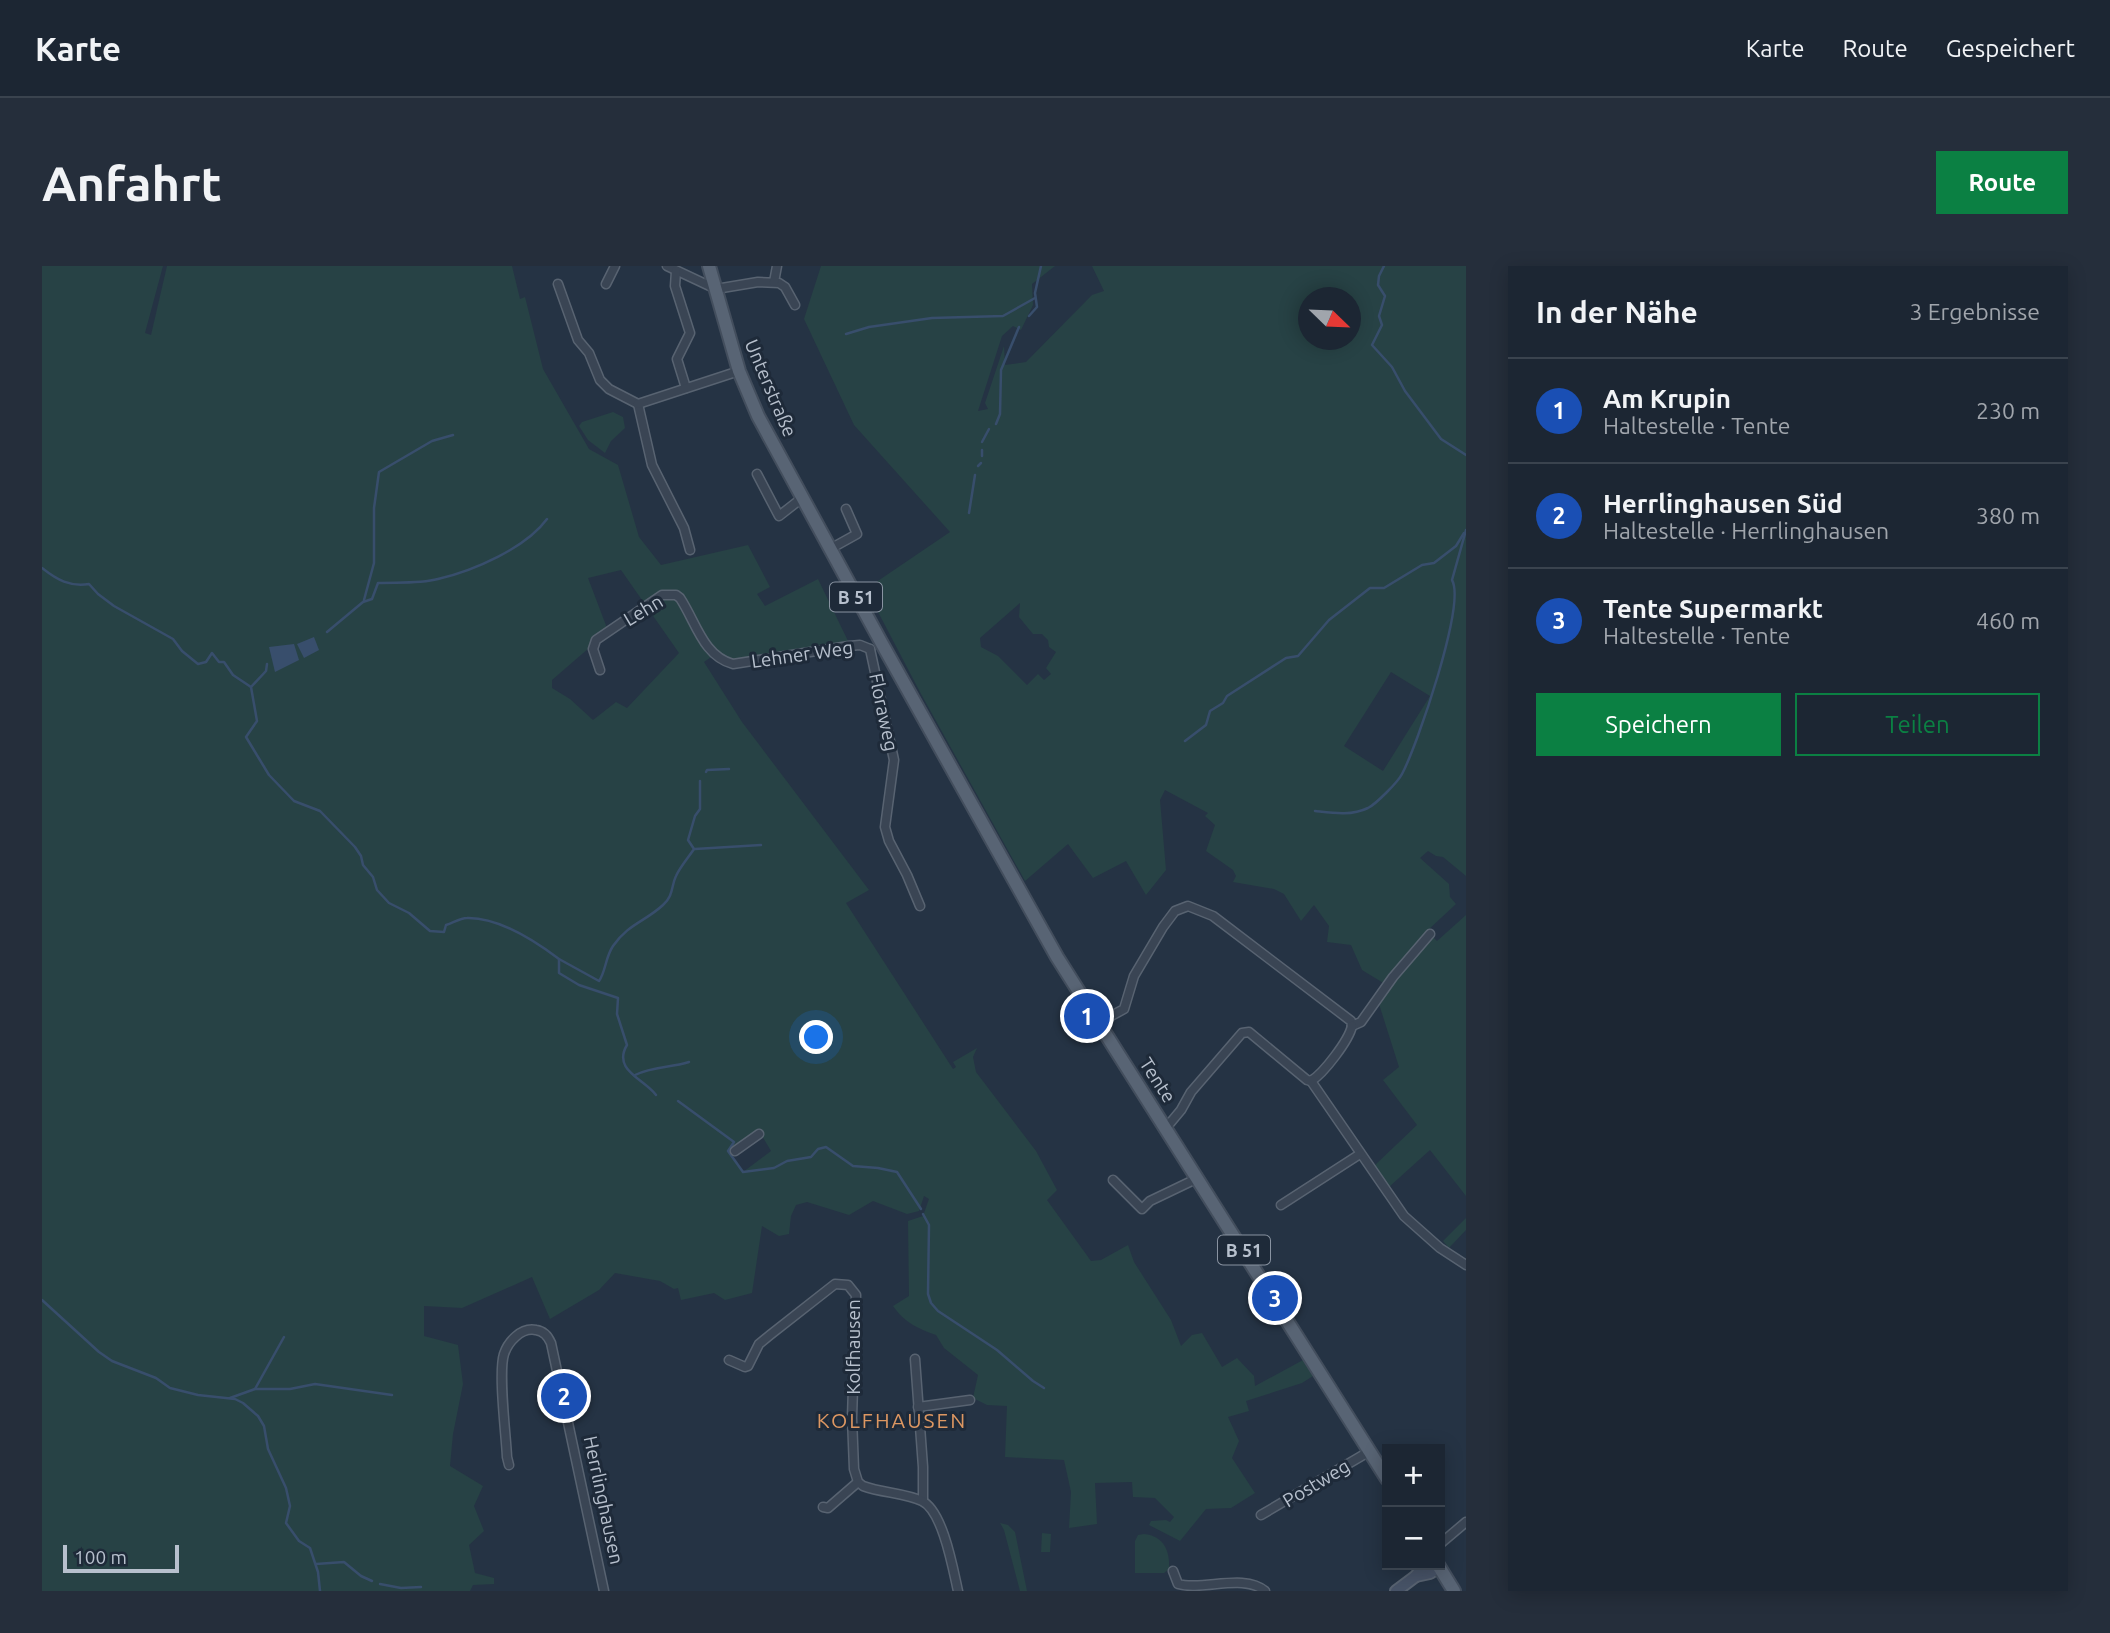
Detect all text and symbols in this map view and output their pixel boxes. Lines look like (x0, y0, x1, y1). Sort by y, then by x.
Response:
text: Karte (35, 30, 121, 67)
text: Karte (1746, 35, 1804, 62)
text: Route (1842, 35, 1908, 62)
text: Gespeichert (1946, 35, 2075, 62)
button: Route (1936, 151, 2068, 214)
text: Anfahrt (42, 155, 222, 210)
north arrow (1298, 287, 1361, 350)
text: In der Nähe (1536, 295, 1698, 329)
text: 3 Ergebnisse (1909, 299, 2040, 324)
street label: Unterstraße (741, 336, 801, 440)
text: Am Krupin (1603, 384, 1731, 413)
text: 1 (1553, 398, 1565, 423)
text: 230 m (1976, 398, 2040, 423)
text: Haltestelle · Tente (1603, 413, 1790, 438)
text: Herrlinghausen Süd (1603, 489, 1843, 518)
text: 2 (1553, 503, 1565, 528)
text: 380 m (1976, 503, 2040, 528)
text: Haltestelle · Herrlinghausen (1603, 518, 1889, 543)
road number: B 51 (830, 582, 882, 612)
street label: Lehn (619, 590, 667, 630)
text: Tente Supermarkt (1603, 594, 1823, 623)
text: 3 (1553, 608, 1565, 633)
text: 460 m (1976, 608, 2040, 633)
text: Haltestelle · Tente (1603, 623, 1790, 648)
street label: Lehner Weg (750, 636, 854, 672)
street label: Floraweg (865, 671, 903, 753)
button: Speichern (1536, 693, 1781, 756)
button: Teilen (1795, 693, 2040, 756)
pin: 1 (1064, 990, 1110, 1042)
your location (799, 1020, 833, 1054)
street label: Tente (1135, 1054, 1181, 1106)
road number: B 51 (1218, 1236, 1270, 1265)
pin: 3 (1252, 1272, 1298, 1324)
street label: Kolfhausen (842, 1299, 864, 1395)
pin: 2 (541, 1370, 587, 1422)
district label: KOLFHAUSEN (817, 1408, 967, 1432)
street label: Herrlinghausen (580, 1434, 628, 1566)
map controls (1382, 1444, 1445, 1570)
button: + (1382, 1444, 1445, 1507)
street label: Postweg (1279, 1454, 1353, 1512)
button: − (1382, 1507, 1445, 1570)
scale bar (63, 1542, 178, 1574)
text: 100 m (74, 1546, 127, 1568)

